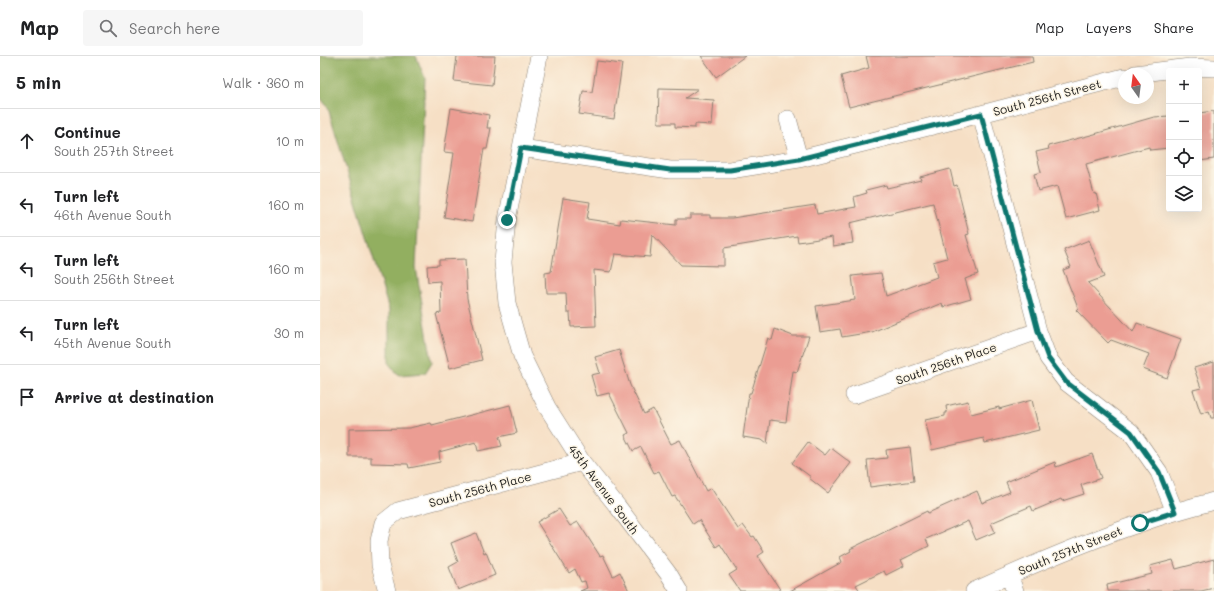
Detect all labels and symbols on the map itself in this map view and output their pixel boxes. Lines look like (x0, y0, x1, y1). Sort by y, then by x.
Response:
north arrow (1118, 68, 1154, 104)
street label: South 256th Street (991, 75, 1103, 119)
route end (498, 211, 516, 229)
street label: South 256th Place (894, 338, 998, 388)
street label: 45th Avenue South (565, 441, 643, 537)
street label: South 256th Place (427, 468, 533, 510)
route start (1131, 514, 1149, 532)
street label: South 257th Street (1016, 522, 1124, 578)

